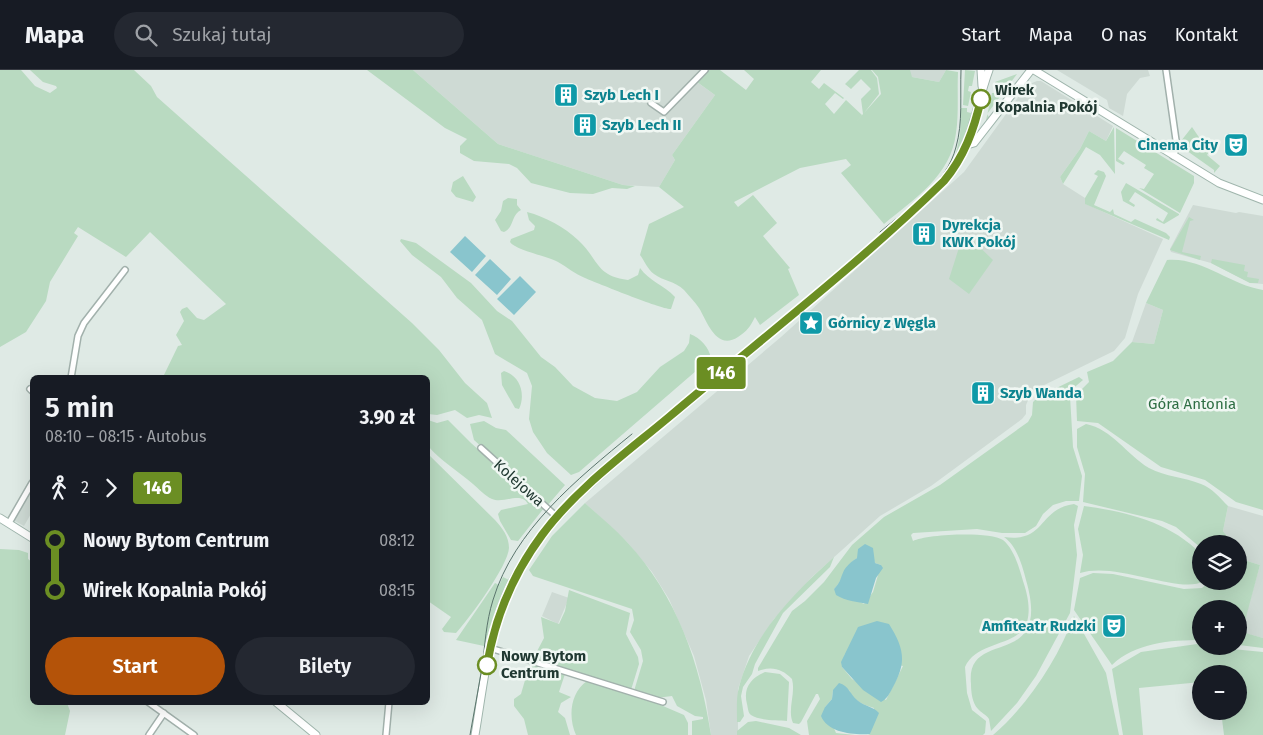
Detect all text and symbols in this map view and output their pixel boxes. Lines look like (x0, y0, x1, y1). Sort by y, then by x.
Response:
search box (114, 12, 464, 57)
text: Mapa (25, 21, 84, 49)
icon: search (132, 21, 160, 49)
text: Szukaj tutaj (172, 23, 272, 46)
text: Start (961, 24, 1001, 46)
text: Mapa (1029, 24, 1073, 46)
text: O nas (1101, 24, 1147, 46)
text: Kontakt (1175, 24, 1238, 46)
place label: Wirek Kopalnia Pokój (995, 81, 1097, 116)
building icon: Szyb Lech I (553, 82, 579, 108)
place label: Szyb Lech I (584, 86, 659, 104)
marker: Wirek Kopalnia Pokój (971, 89, 991, 109)
building icon: Szyb Lech II (572, 112, 598, 138)
place label: Szyb Lech II (602, 116, 681, 134)
theatre icon: Cinema City (1223, 132, 1249, 158)
place label: Cinema City (1137, 136, 1218, 154)
place label: Dyrekcja KWK Pokój (942, 216, 1016, 251)
building icon: Dyrekcja KWK Pokój (911, 221, 937, 247)
place icon: Górnicy z Węgla (798, 310, 824, 336)
place label: Górnicy z Węgla (828, 314, 936, 332)
line badge: 146 (692, 357, 750, 389)
text: 146 (707, 362, 735, 384)
building icon: Szyb Wanda (970, 380, 996, 406)
place label: Szyb Wanda (1000, 384, 1082, 402)
text: 5 min (45, 391, 114, 424)
park label: Góra Antonia (1148, 395, 1236, 413)
text: 3.90 zł (359, 406, 415, 429)
text: 08:10 – 08:15 · Autobus (45, 427, 206, 446)
street label: Kolejowa (490, 456, 548, 510)
icon: walk (45, 474, 73, 502)
icon: forward (97, 474, 125, 502)
text: 146 (143, 477, 172, 499)
text: 2 (81, 478, 89, 497)
text: Nowy Bytom Centrum (83, 529, 269, 552)
text: 08:12 (379, 531, 415, 550)
map controls (1192, 535, 1247, 720)
button: layers (1192, 535, 1247, 590)
text: Wirek Kopalnia Pokój (83, 579, 267, 602)
text: 08:15 (379, 581, 415, 600)
button: + (1192, 600, 1247, 655)
theatre icon: Amfiteatr Rudzki (1101, 613, 1127, 639)
place label: Amfiteatr Rudzki (981, 617, 1096, 635)
button: Start (45, 637, 225, 695)
button: Bilety (235, 637, 415, 695)
place label: Nowy Bytom Centrum (501, 647, 586, 682)
marker: Nowy Bytom Centrum (477, 655, 497, 675)
button: − (1192, 665, 1247, 720)

